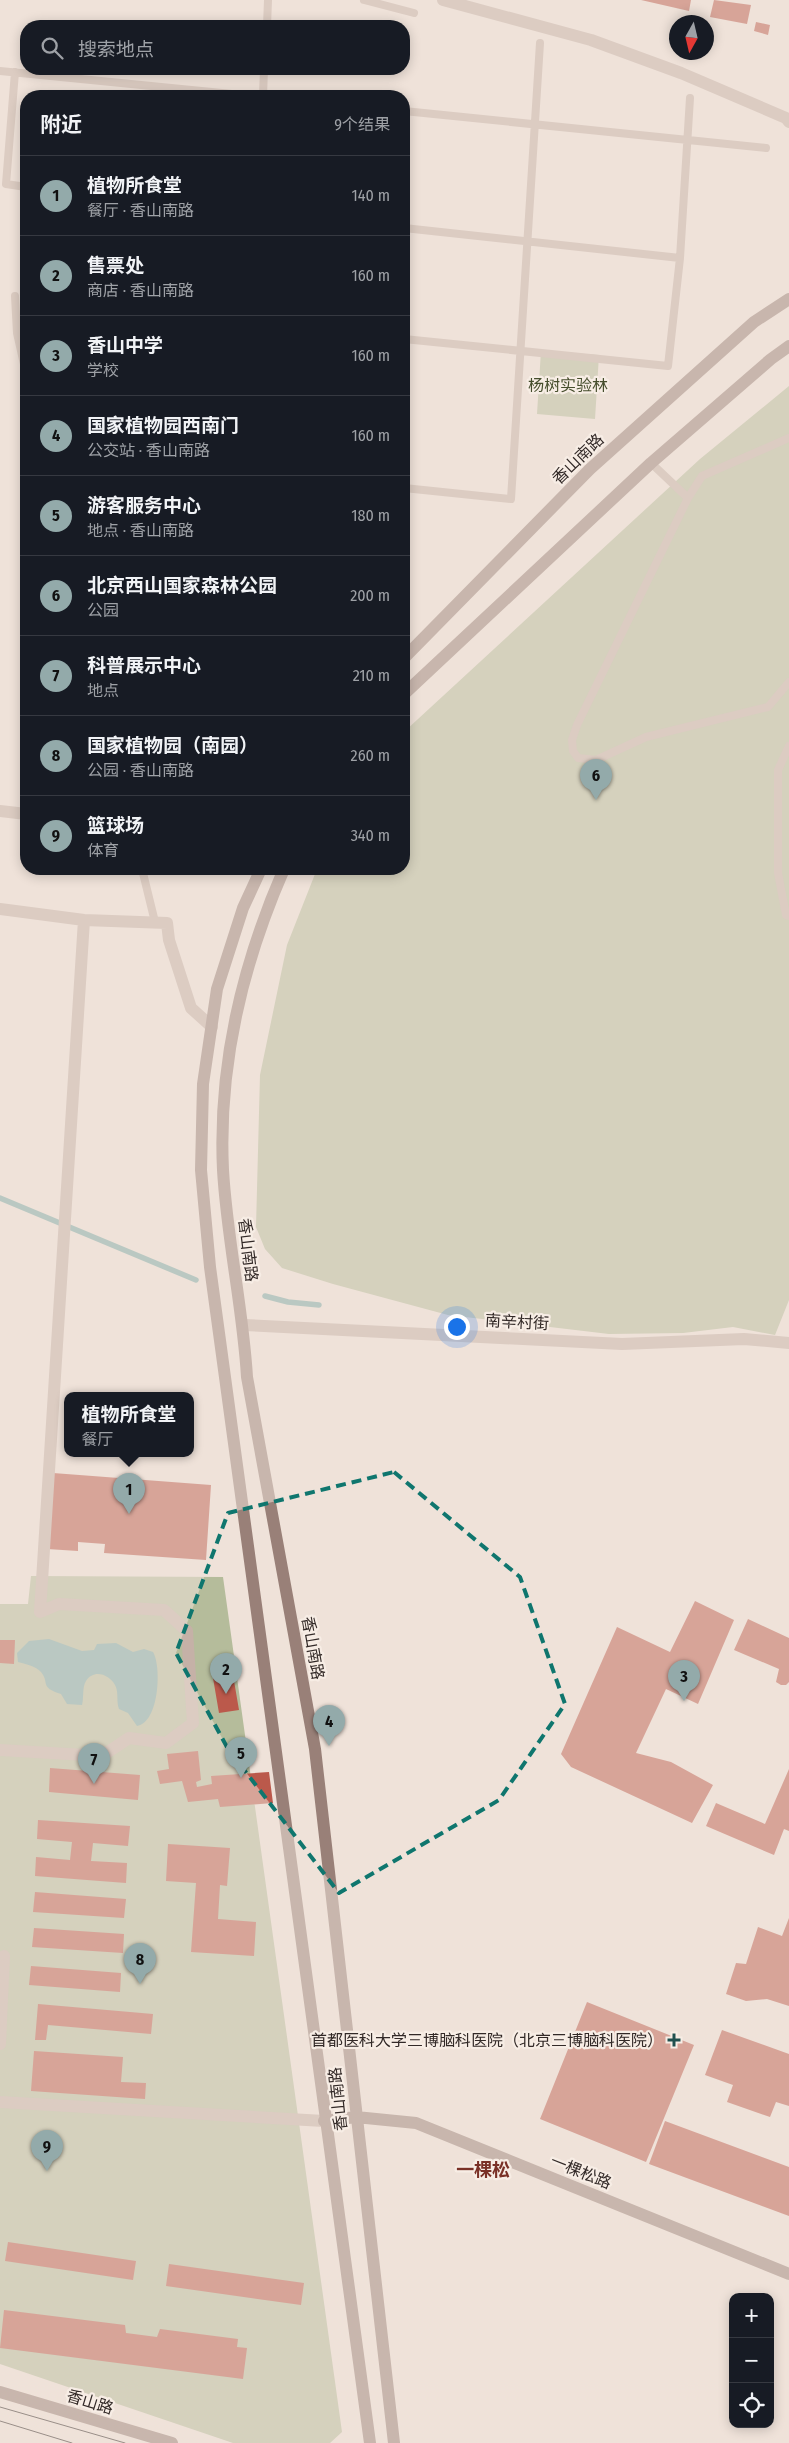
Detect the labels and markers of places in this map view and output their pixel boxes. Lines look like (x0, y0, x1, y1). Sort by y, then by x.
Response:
pin: 6 (580, 759, 612, 800)
pin: 1 (113, 1473, 145, 1514)
pin: 2 (210, 1653, 242, 1694)
pin: 3 (668, 1660, 700, 1701)
pin: 4 (313, 1705, 345, 1746)
pin: 5 (225, 1737, 257, 1778)
pin: 7 (78, 1743, 110, 1784)
pin: 8 (124, 1943, 156, 1984)
place label: 首都医科大学三博脑科医院（北京三博脑科医院） (311, 2031, 663, 2050)
marker: 首都医科大学三博脑科医院（北京三博脑科医院） (667, 2033, 681, 2047)
pin: 9 (31, 2130, 63, 2171)

